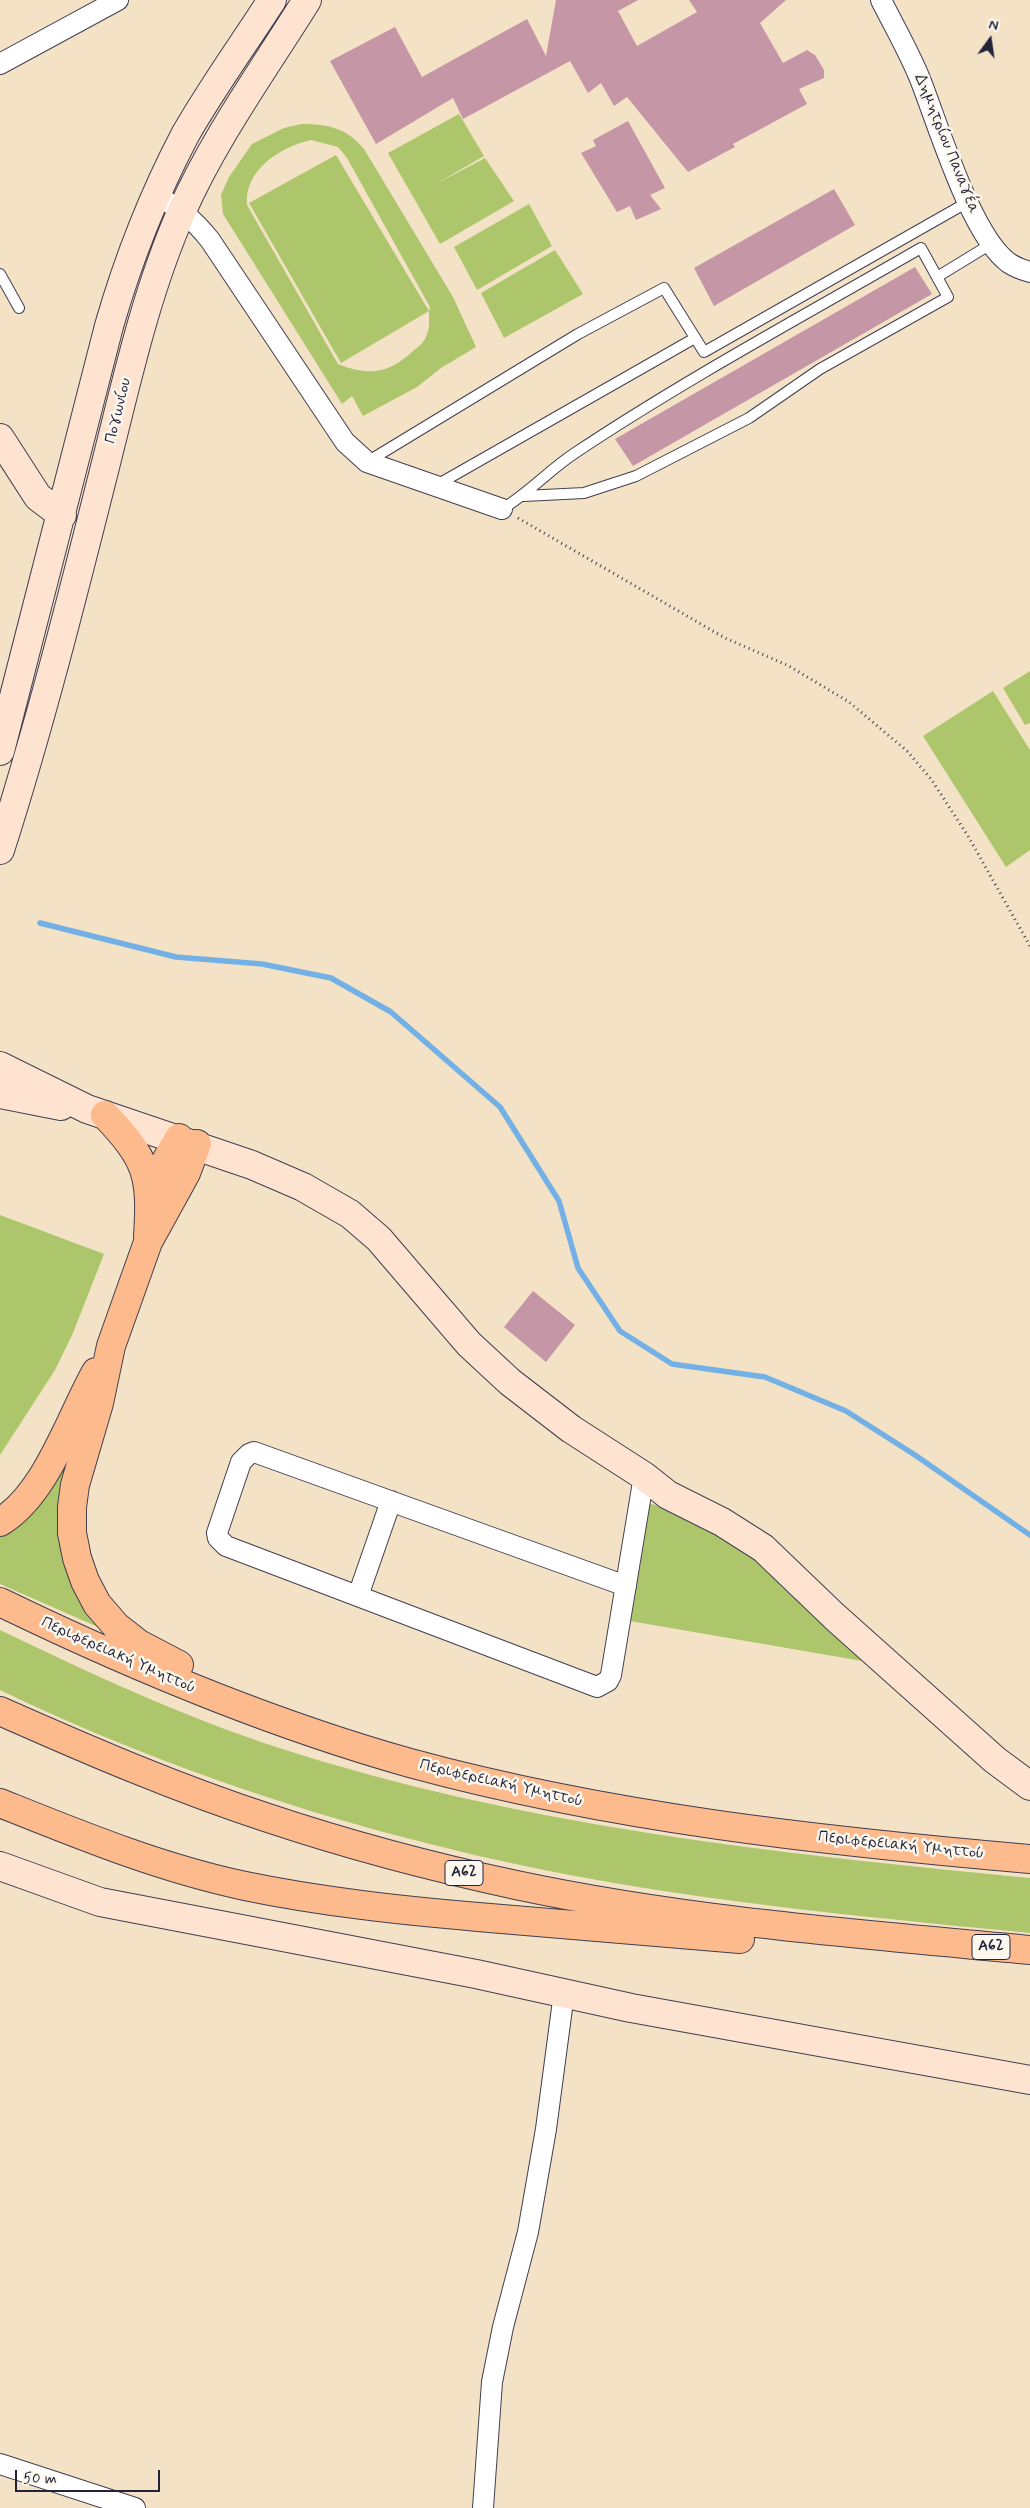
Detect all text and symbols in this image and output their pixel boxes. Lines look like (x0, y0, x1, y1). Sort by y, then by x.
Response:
north arrow (965, 15, 1015, 65)
text: N (987, 16, 1000, 35)
street label: Δημητρίου Παναγέα (909, 71, 983, 217)
street label: Πογωνίου (102, 376, 136, 446)
street label: Περιφερειακή Υμηττού (38, 1613, 198, 1699)
street label: Περιφερειακή Υμηττού (418, 1756, 584, 1812)
street label: Περιφερειακή Υμηττού (817, 1828, 985, 1864)
road number: Α62 (445, 1860, 483, 1886)
road number: Α62 (972, 1934, 1010, 1960)
scale bar (18, 2460, 162, 2492)
text: 50 m (23, 2469, 57, 2489)

